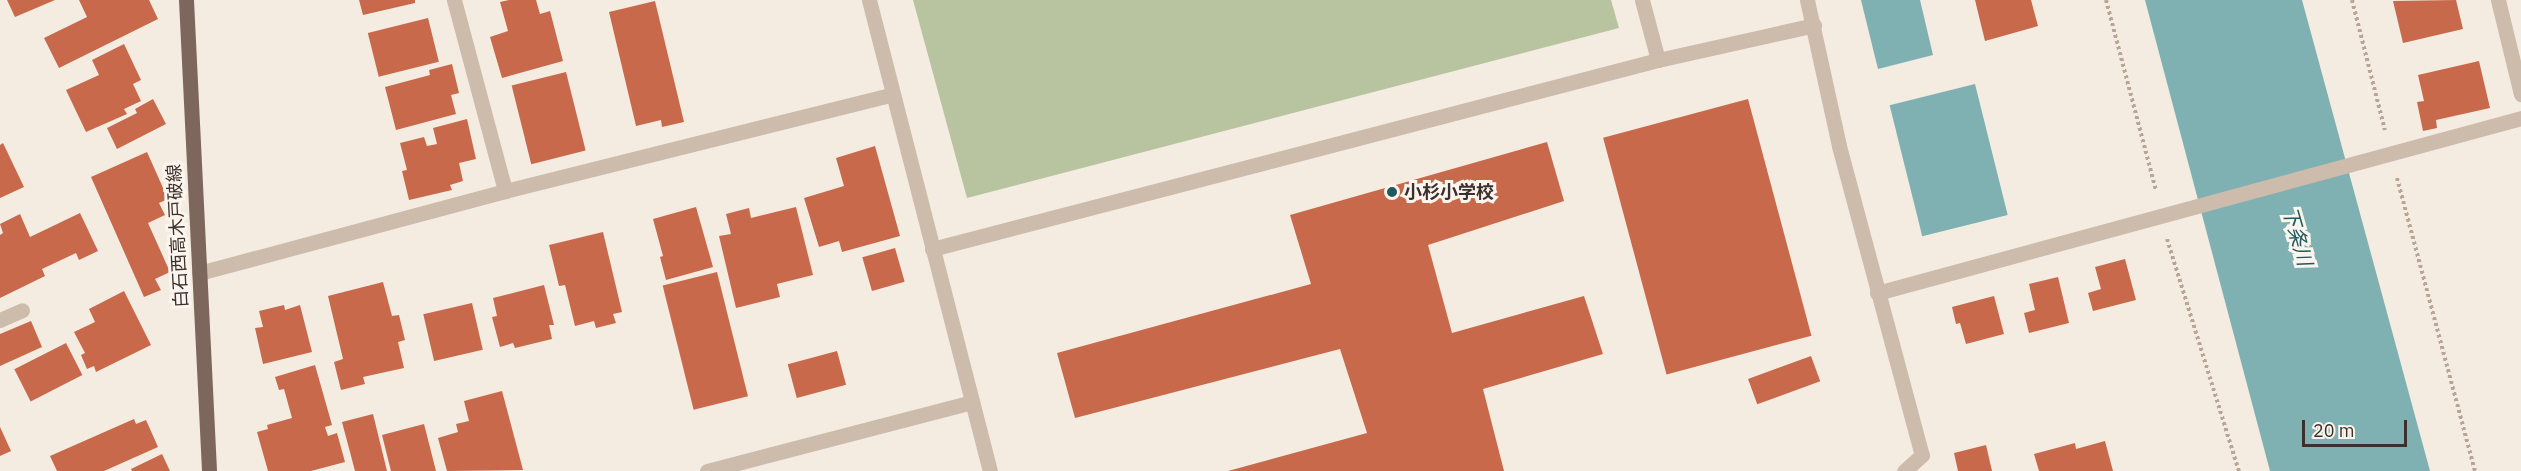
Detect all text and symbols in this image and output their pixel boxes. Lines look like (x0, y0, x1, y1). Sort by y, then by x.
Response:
street label: 白石西高木戸破線 (163, 164, 193, 308)
place label: 小杉小学校 (1404, 181, 1494, 203)
marker: 小杉小学校 (1385, 185, 1399, 199)
water label: 下条川 (2278, 204, 2318, 268)
scale bar (2305, 408, 2410, 446)
text: 20 m (2313, 419, 2355, 442)

